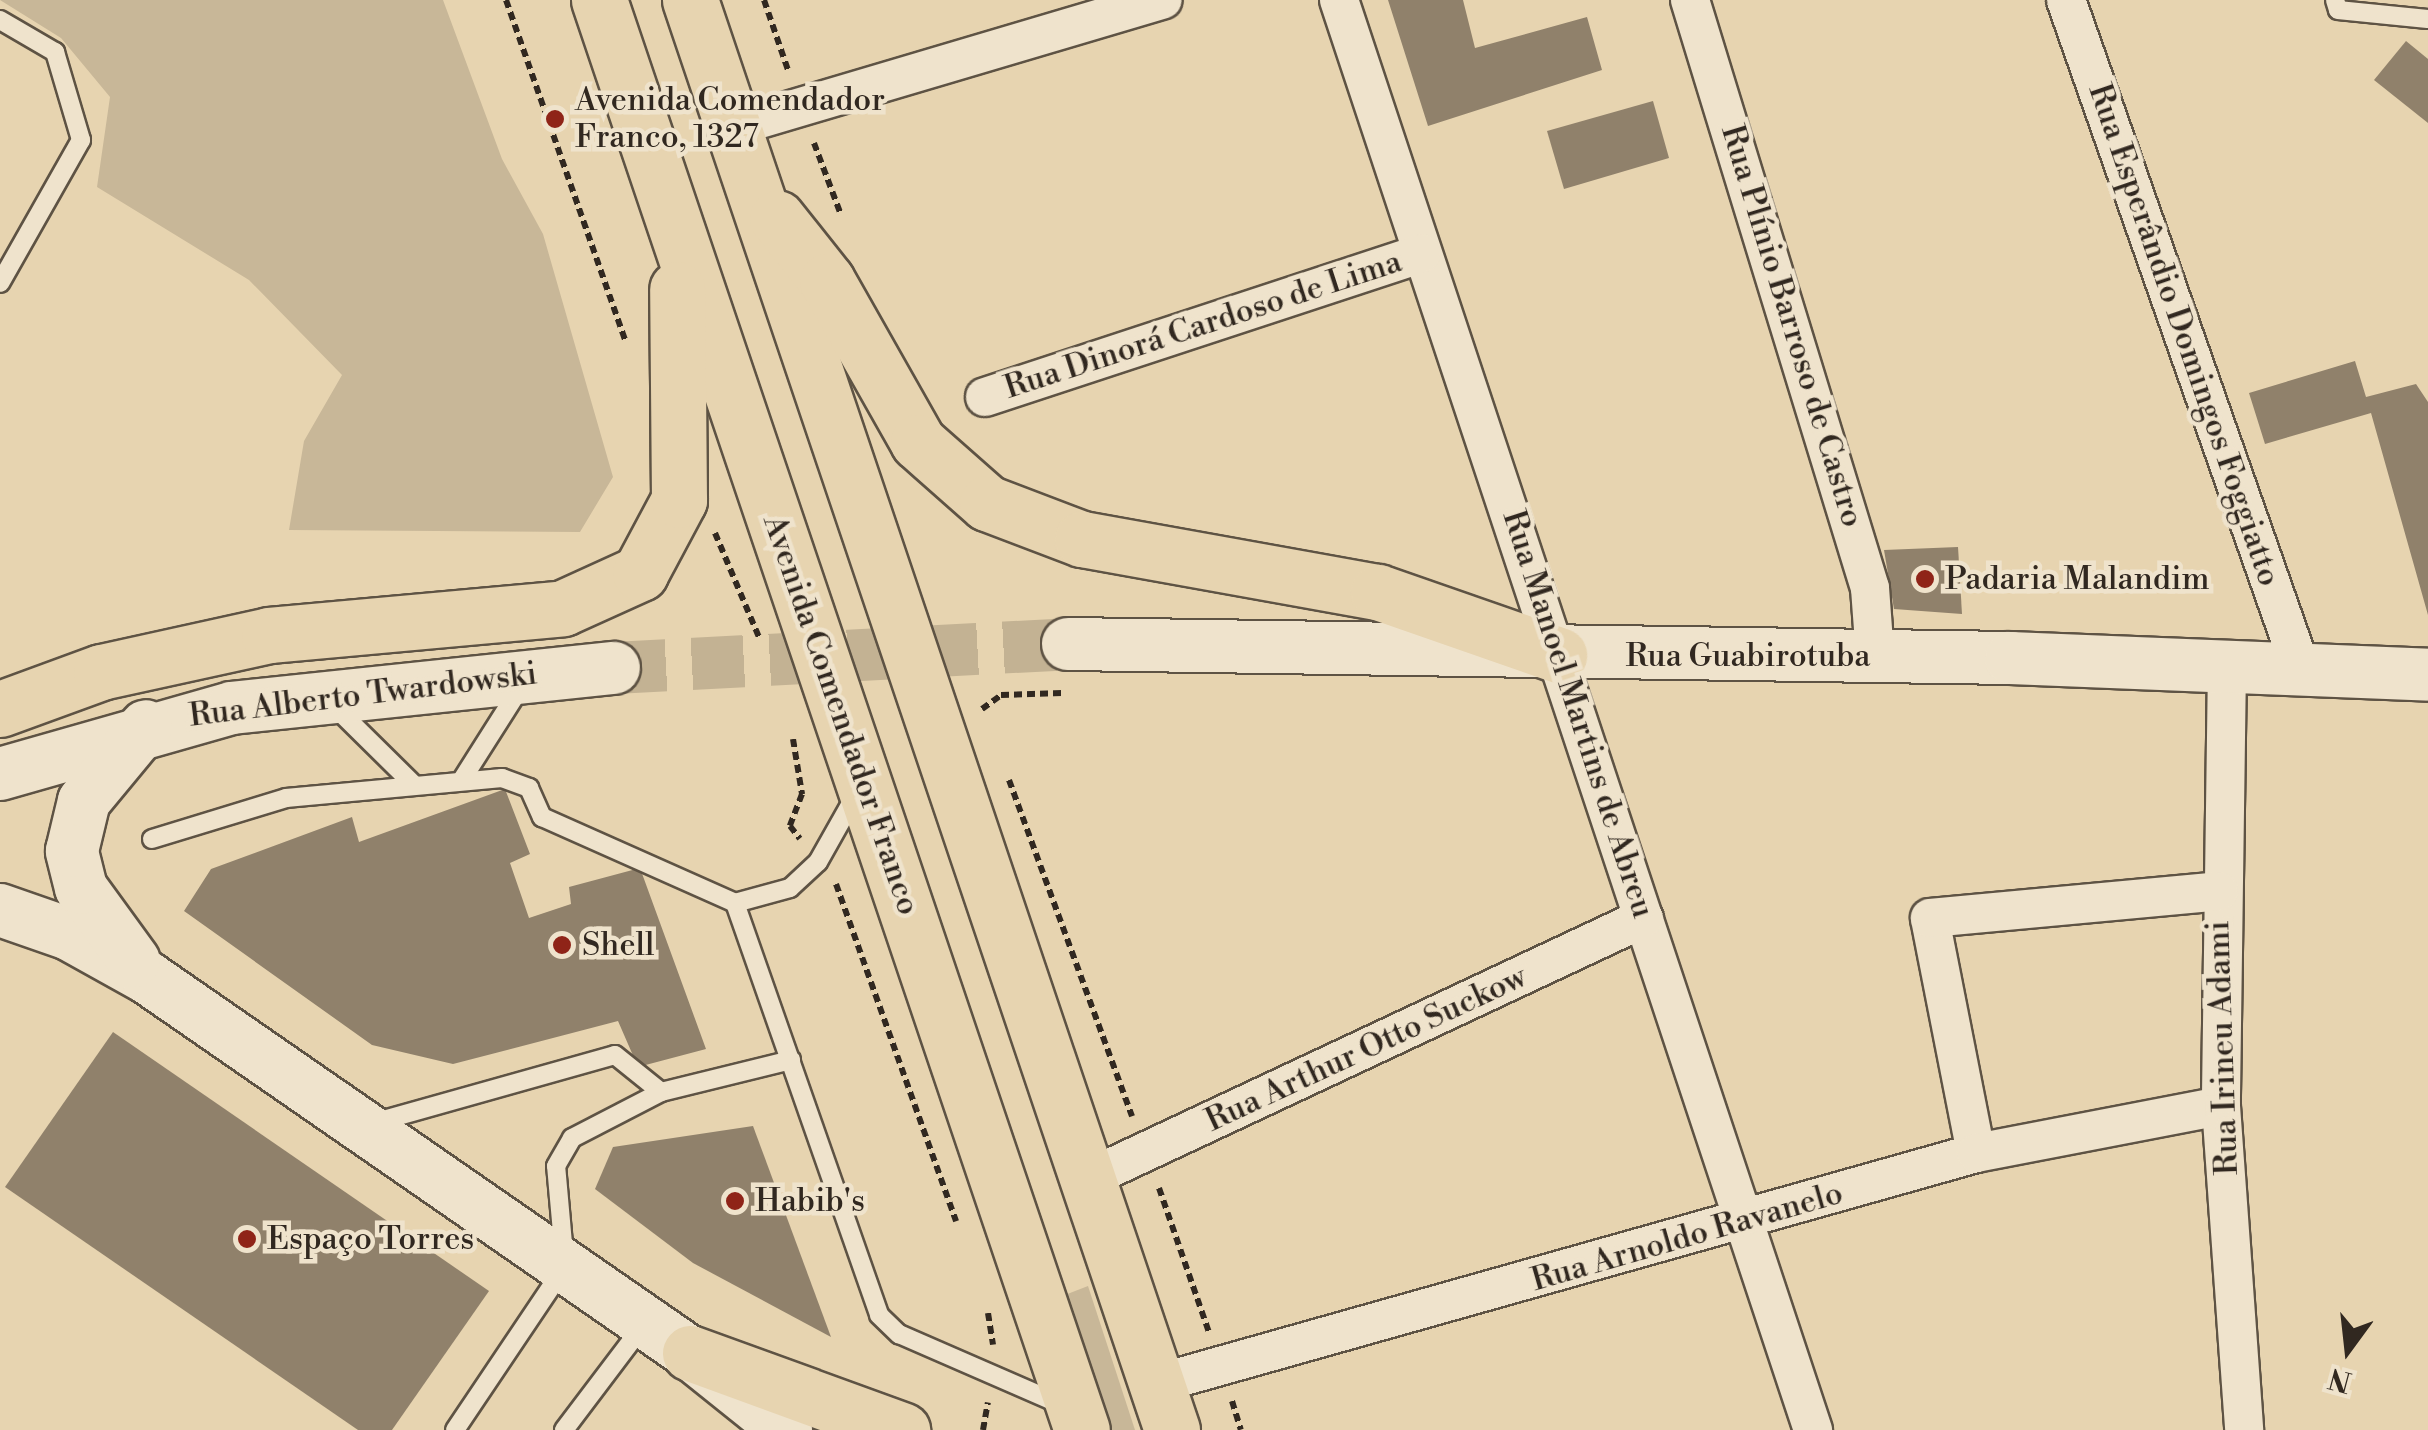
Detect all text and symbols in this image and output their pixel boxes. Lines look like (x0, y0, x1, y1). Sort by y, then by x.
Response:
street label: Rua Esperândio Domingos Foggiatto (2080, 79, 2288, 591)
place label: Avenida Comendador Franco, 1327 (575, 82, 885, 157)
marker: Avenida Comendador Franco, 1327 (544, 108, 566, 130)
street label: Rua Plínio Barroso de Castro (1712, 120, 1872, 532)
street label: Rua Dinorá Cardoso de Lima (999, 243, 1407, 407)
street label: Rua Manoel Martins de Abreu (1494, 505, 1662, 923)
street label: Avenida Comendador Franco (754, 510, 928, 920)
place label: Padaria Malandim (1945, 560, 2210, 598)
marker: Padaria Malandim (1914, 568, 1936, 590)
street label: Rua Guabirotuba (1625, 637, 1871, 675)
street label: Rua Alberto Twardowski (187, 655, 539, 735)
street label: Rua Irineu Adami (2199, 920, 2247, 1176)
place label: Shell (582, 926, 655, 964)
marker: Shell (551, 934, 573, 956)
street label: Rua Arthur Otto Suckow (1199, 958, 1533, 1140)
street label: Rua Arnoldo Ravanelo (1527, 1174, 1847, 1300)
place label: Habib's (755, 1182, 865, 1220)
marker: Habib's (724, 1190, 746, 1212)
place label: Espaço Torres (267, 1220, 474, 1258)
marker: Espaço Torres (236, 1228, 258, 1250)
north arrow (2298, 1300, 2398, 1400)
text: N (2325, 1360, 2355, 1399)

